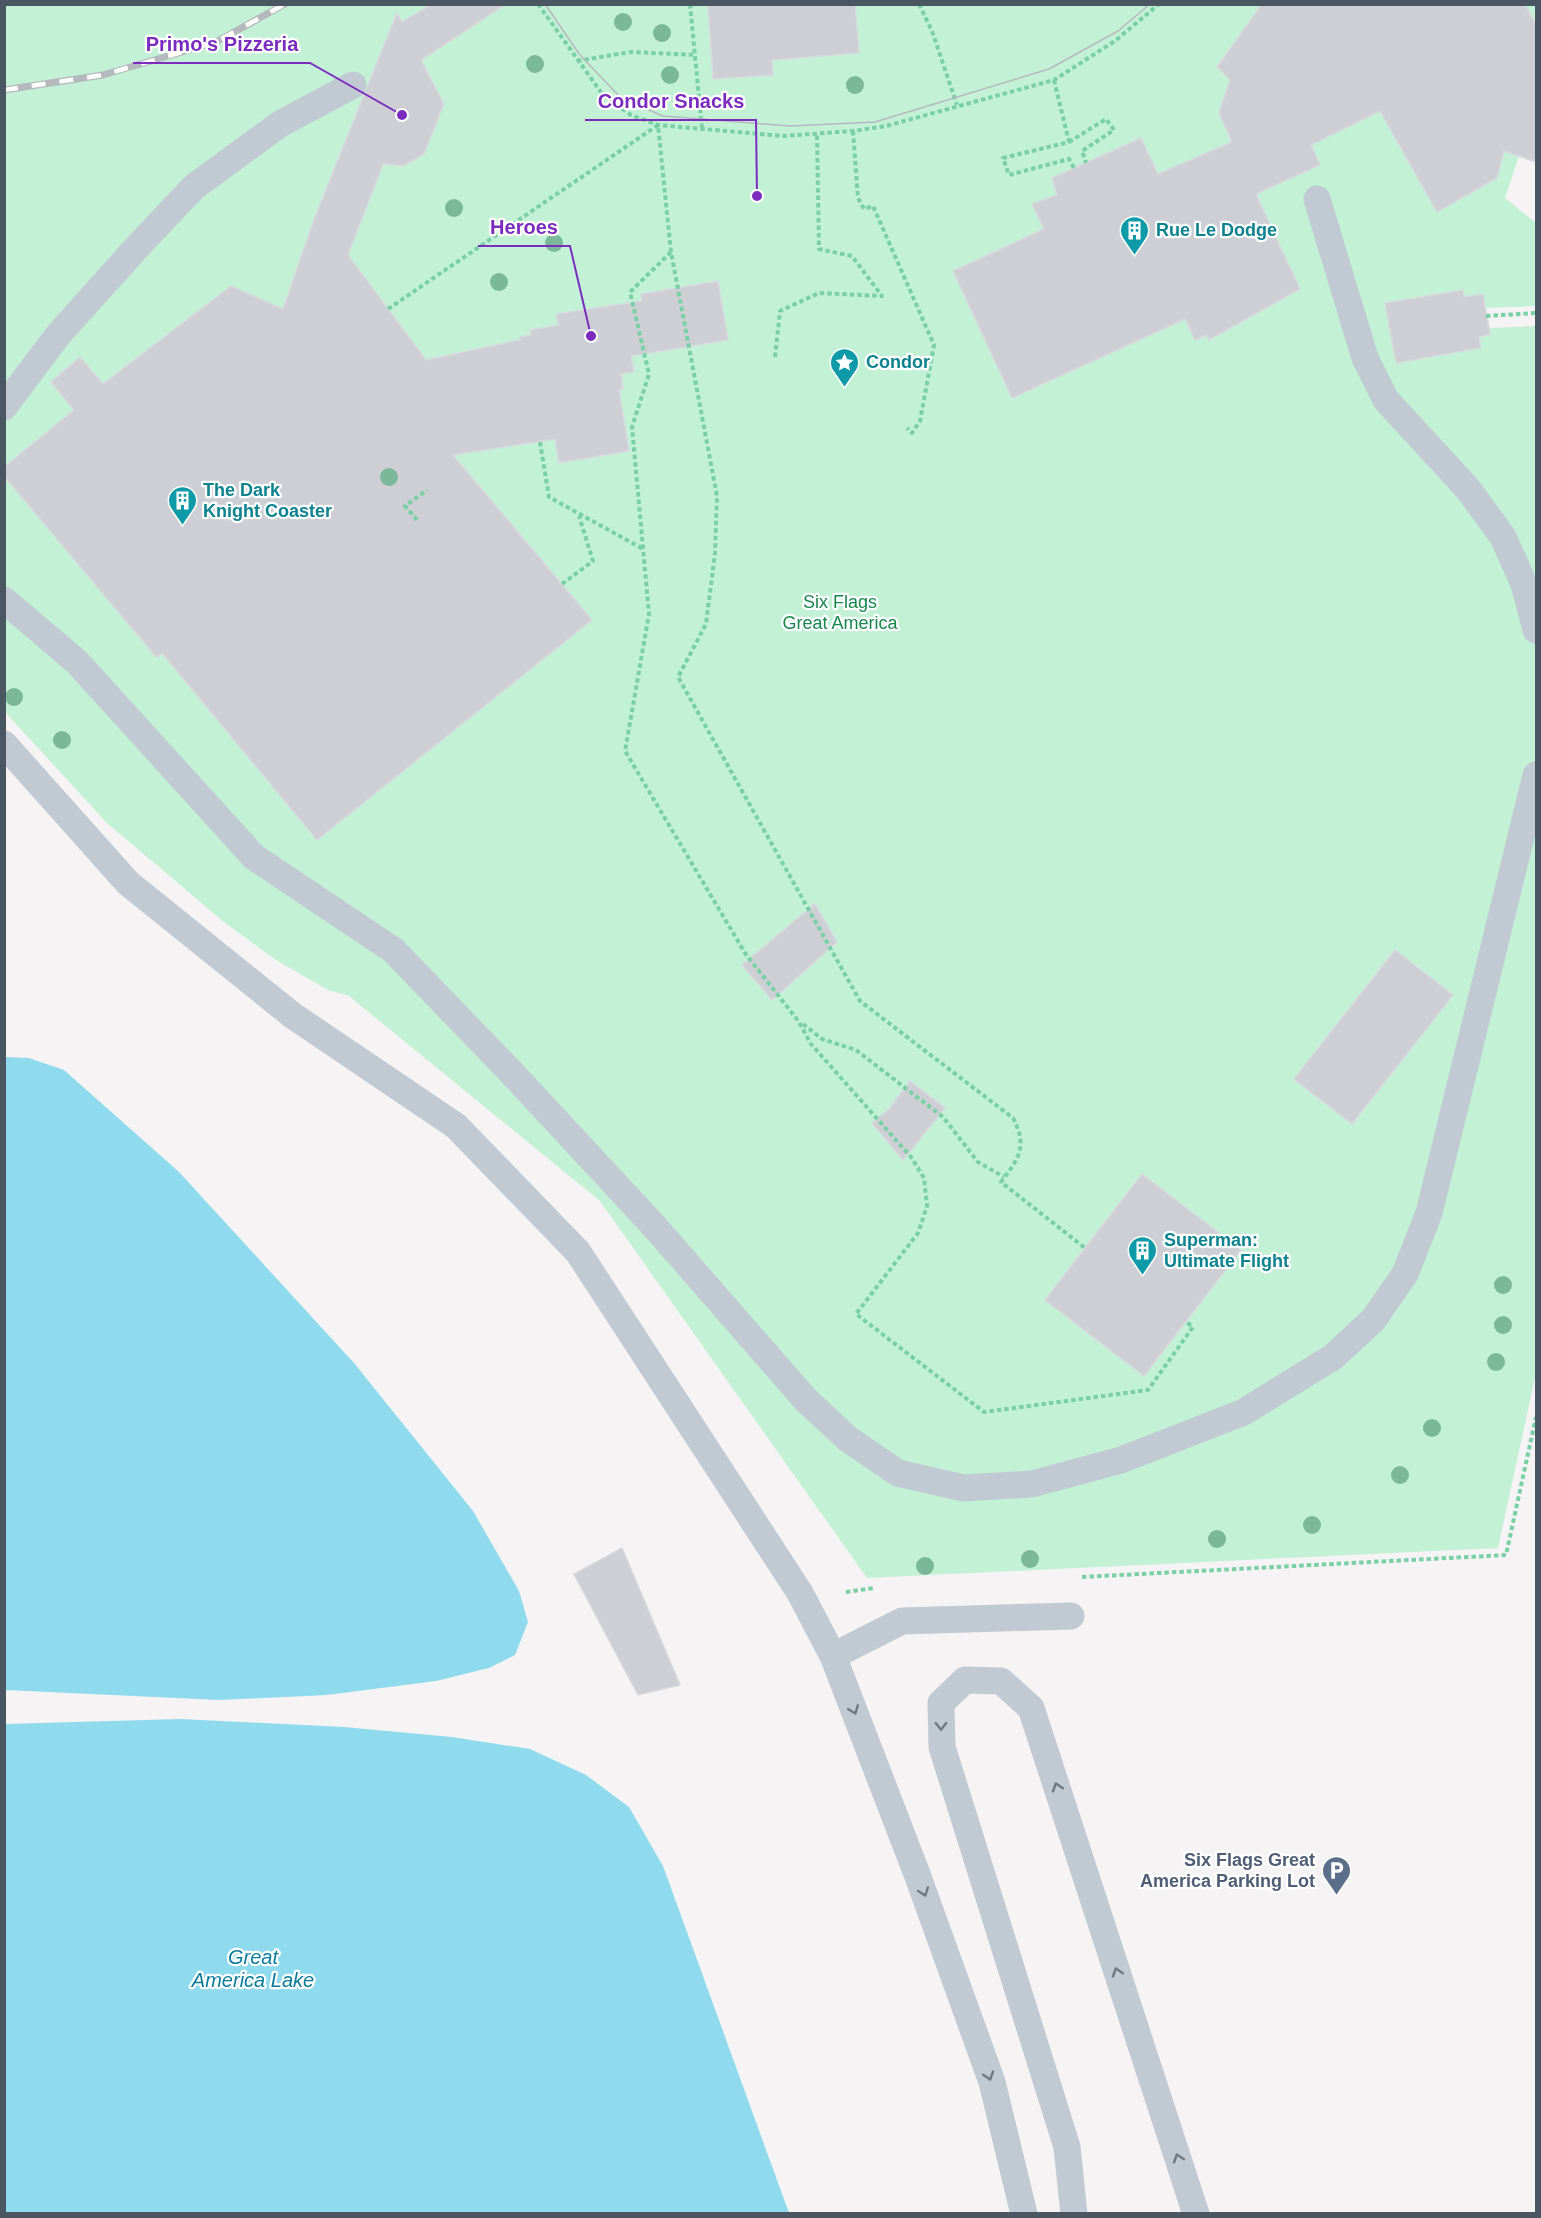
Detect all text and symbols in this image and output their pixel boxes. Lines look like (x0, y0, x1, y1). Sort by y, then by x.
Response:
callout: Primo's Pizzeria (133, 25, 310, 63)
text: Primo's Pizzeria (146, 33, 299, 55)
callout: Condor Snacks (585, 82, 756, 120)
text: Condor Snacks (598, 90, 744, 112)
callout: Heroes (478, 208, 570, 246)
building icon: Rue Le Dodge (1119, 214, 1151, 256)
text: Heroes (490, 216, 558, 238)
place label: Rue Le Dodge (1156, 220, 1277, 240)
place icon: Condor (829, 346, 861, 388)
place label: Condor (866, 352, 930, 372)
place label: The Dark Knight Coaster (203, 480, 332, 521)
building icon: The Dark Knight Coaster (166, 484, 198, 526)
park label: Six Flags Great America (782, 592, 899, 633)
place label: Superman: Ultimate Flight (1164, 1230, 1289, 1271)
building icon: Superman: Ultimate Flight (1127, 1234, 1159, 1276)
one-way arrow (847, 1704, 860, 1715)
one-way arrow (935, 1721, 948, 1730)
one-way arrow (1052, 1782, 1064, 1793)
place label: Six Flags Great America Parking Lot (1140, 1850, 1315, 1891)
parking icon: Six Flags Great America Parking Lot (1320, 1854, 1352, 1896)
one-way arrow (916, 1887, 929, 1897)
water label: Great America Lake (191, 1946, 314, 1991)
one-way arrow (1112, 1967, 1124, 1978)
one-way arrow (982, 2070, 995, 2081)
one-way arrow (1172, 2153, 1185, 2164)

